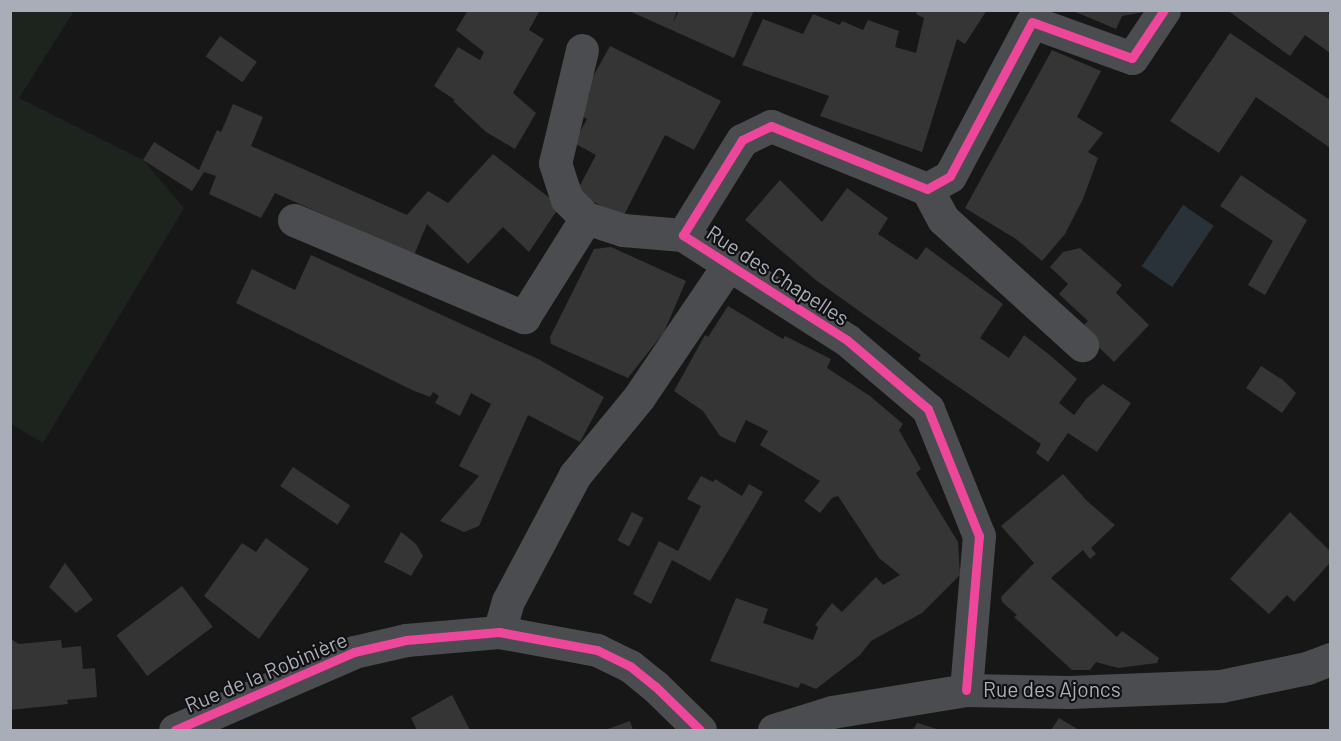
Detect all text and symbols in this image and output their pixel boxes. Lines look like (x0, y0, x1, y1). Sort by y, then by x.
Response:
street label: Rue des Chapelles (702, 220, 854, 330)
street label: Rue de la Robinière (181, 626, 351, 718)
street label: Rue des Ajoncs (983, 676, 1121, 702)

